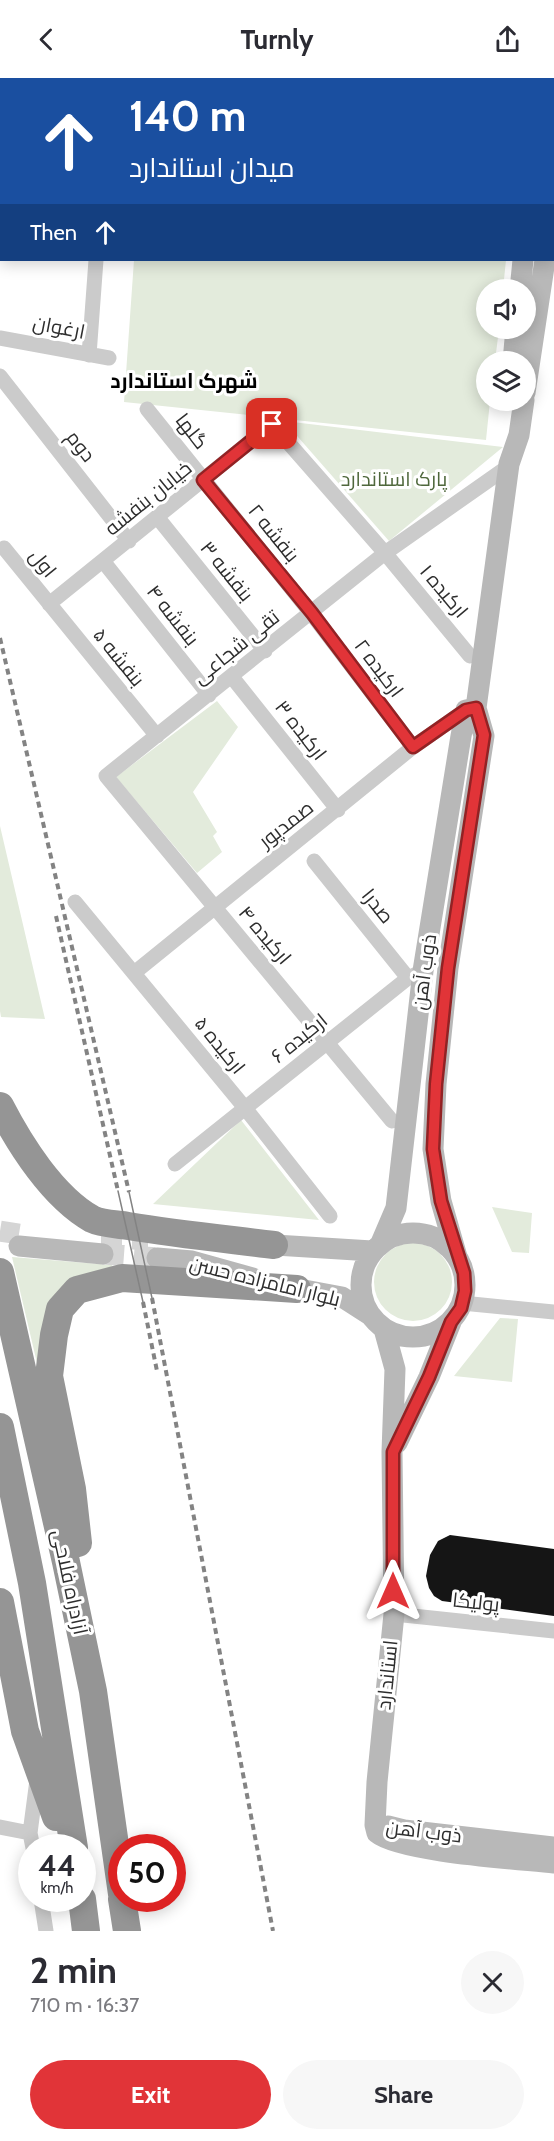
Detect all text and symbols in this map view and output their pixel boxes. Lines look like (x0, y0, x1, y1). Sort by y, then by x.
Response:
icon: back (30, 23, 63, 56)
text: Turnly (241, 23, 313, 56)
icon: share (491, 23, 524, 56)
text: 140 m (129, 90, 246, 142)
icon: ahead (30, 102, 108, 180)
text: میدان استاندارد (129, 151, 295, 184)
icon: ahead (89, 216, 122, 249)
text: Then (30, 219, 77, 246)
map controls (476, 279, 536, 411)
button: sound (476, 279, 536, 339)
street label: ارغوان (31, 310, 87, 345)
button: layers (476, 351, 536, 411)
district label: شهرک استاندارد (110, 368, 258, 394)
pin (246, 398, 297, 449)
icon: arrive (255, 407, 288, 440)
street label: گلها (170, 408, 213, 454)
street label: دوم (60, 426, 101, 468)
street label: خیابان بنفشه (100, 456, 197, 541)
park label: پارک استاندارد (341, 467, 448, 492)
street label: بنفشه ۲ (243, 499, 305, 567)
street label: بنفشه ۳ (195, 536, 259, 606)
street label: اول (24, 544, 62, 583)
street label: ارکیده ۱ (415, 560, 473, 622)
street label: بنفشه ۴ (142, 580, 204, 650)
street label: تقی شجاعی (188, 604, 285, 690)
street label: بنفشه ۵ (88, 623, 150, 691)
street label: ارکیده ۲ (349, 634, 409, 702)
street label: ارکیده ۳ (270, 695, 332, 765)
street label: صمدپور (253, 795, 319, 854)
street label: صدرا (357, 884, 399, 928)
street label: ارکیده ۴ (234, 901, 296, 969)
street label: ذوب آهن (407, 933, 442, 1012)
street label: ارکیده ۶ (266, 1008, 332, 1068)
street label: ارکیده ۵ (190, 1011, 250, 1079)
street label: بلوار امامزاده حسن (187, 1251, 343, 1312)
street label: آزادراه فلاحی (46, 1527, 93, 1638)
position arrow (361, 1559, 425, 1623)
street label: پولیکا (451, 1588, 501, 1617)
street label: استاندارد (371, 1639, 403, 1711)
street label: ذوب آهن (385, 1814, 463, 1849)
speed limit sign: 50 (108, 1834, 186, 1912)
text: 44 (38, 1847, 76, 1884)
text: km/h (41, 1879, 73, 1897)
text: 2 min (30, 1948, 117, 1992)
button: close (461, 1951, 524, 2014)
text: 710 m · 16:37 (30, 1993, 139, 2017)
button: Exit (30, 2060, 271, 2129)
button: Share (283, 2060, 524, 2129)

